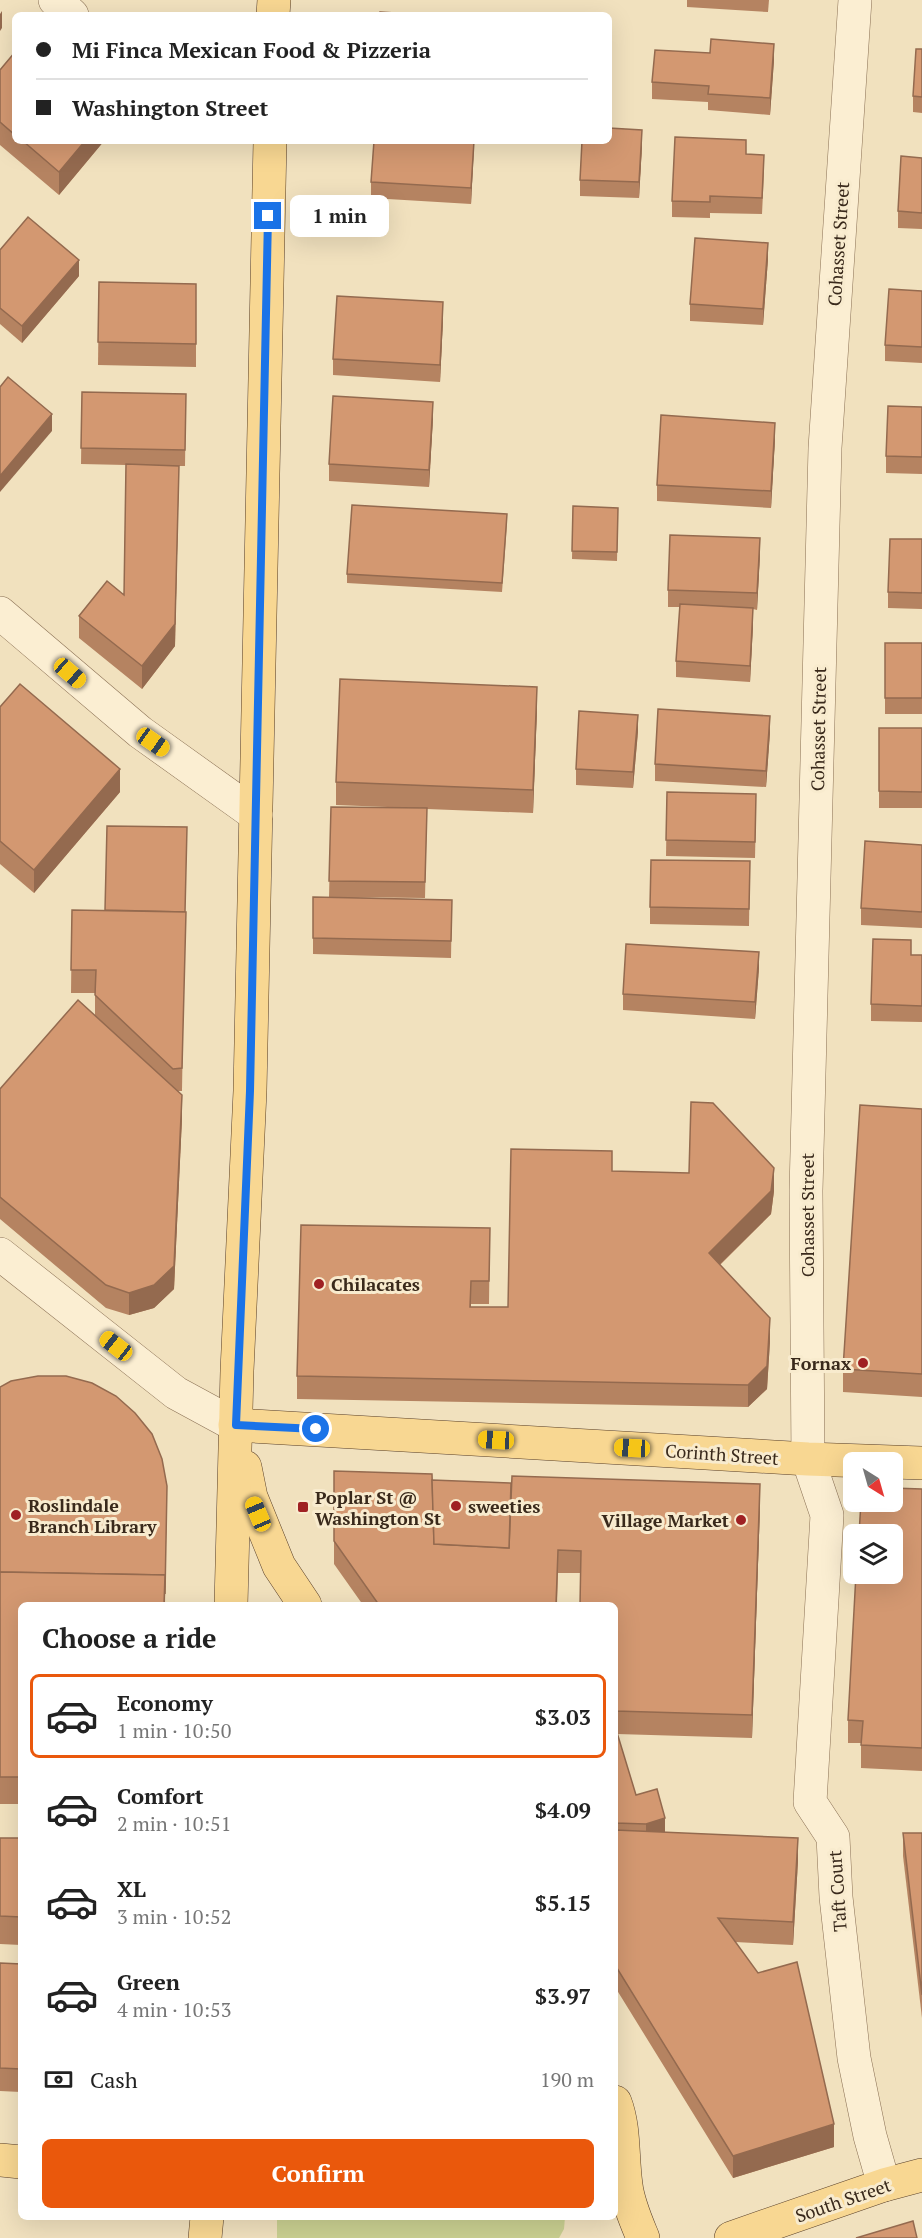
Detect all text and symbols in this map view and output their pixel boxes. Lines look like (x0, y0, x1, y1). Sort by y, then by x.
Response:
text: Mi Finca Mexican Food & Pizzeria (72, 35, 431, 64)
text: Washington Street (72, 93, 268, 122)
street label: Cohasset Street (822, 181, 854, 307)
callout: 1 min (289, 195, 388, 237)
route end (254, 202, 281, 229)
text: 1 min (312, 202, 367, 229)
car (51, 654, 89, 692)
street label: Cohasset Street (805, 666, 831, 791)
car (133, 724, 173, 760)
street label: Cohasset Street (795, 1152, 819, 1277)
place label: Chilacates (331, 1272, 420, 1296)
marker: Chilacates (312, 1277, 326, 1291)
car (96, 1328, 136, 1364)
place label: Fornax (791, 1351, 851, 1375)
marker: Fornax (856, 1356, 870, 1370)
route start (302, 1415, 329, 1442)
car (478, 1430, 514, 1450)
car (614, 1438, 650, 1458)
street label: Corinth Street (664, 1438, 780, 1470)
north arrow (843, 1452, 903, 1512)
map controls (843, 1452, 903, 1584)
place label: Poplar St @ Washington St (315, 1485, 441, 1530)
place label: Roslindale Branch Library (28, 1493, 157, 1538)
car (243, 1494, 273, 1534)
place label: sweeties (468, 1494, 540, 1518)
marker: sweeties (449, 1499, 463, 1513)
marker: Poplar St @ Washington St (296, 1500, 310, 1514)
marker: Roslindale Branch Library (9, 1508, 23, 1522)
place label: Village Market (602, 1508, 729, 1532)
marker: Village Market (734, 1513, 748, 1527)
button: layers (843, 1524, 903, 1584)
text: Choose a ride (42, 1620, 217, 1656)
text: Economy (117, 1688, 213, 1717)
icon: car (45, 1689, 99, 1743)
text: $3.03 (535, 1702, 591, 1731)
text: 1 min · 10:50 (117, 1717, 231, 1744)
text: Comfort (117, 1781, 203, 1810)
icon: car (45, 1782, 99, 1836)
text: $4.09 (535, 1795, 591, 1824)
text: 2 min · 10:51 (117, 1810, 231, 1837)
street label: Taft Court (822, 1849, 852, 1933)
text: XL (117, 1874, 146, 1903)
icon: car (45, 1875, 99, 1929)
text: $5.15 (535, 1888, 591, 1917)
text: 3 min · 10:52 (117, 1903, 231, 1930)
text: Green (117, 1967, 180, 1996)
icon: car (45, 1968, 99, 2022)
text: $3.97 (535, 1981, 591, 2010)
text: 4 min · 10:53 (117, 1996, 231, 2023)
icon: cash (42, 2063, 75, 2096)
text: Cash (90, 2065, 138, 2094)
text: 190 m (540, 2066, 594, 2093)
button: Confirm (42, 2139, 594, 2208)
street label: South Street (792, 2172, 894, 2228)

